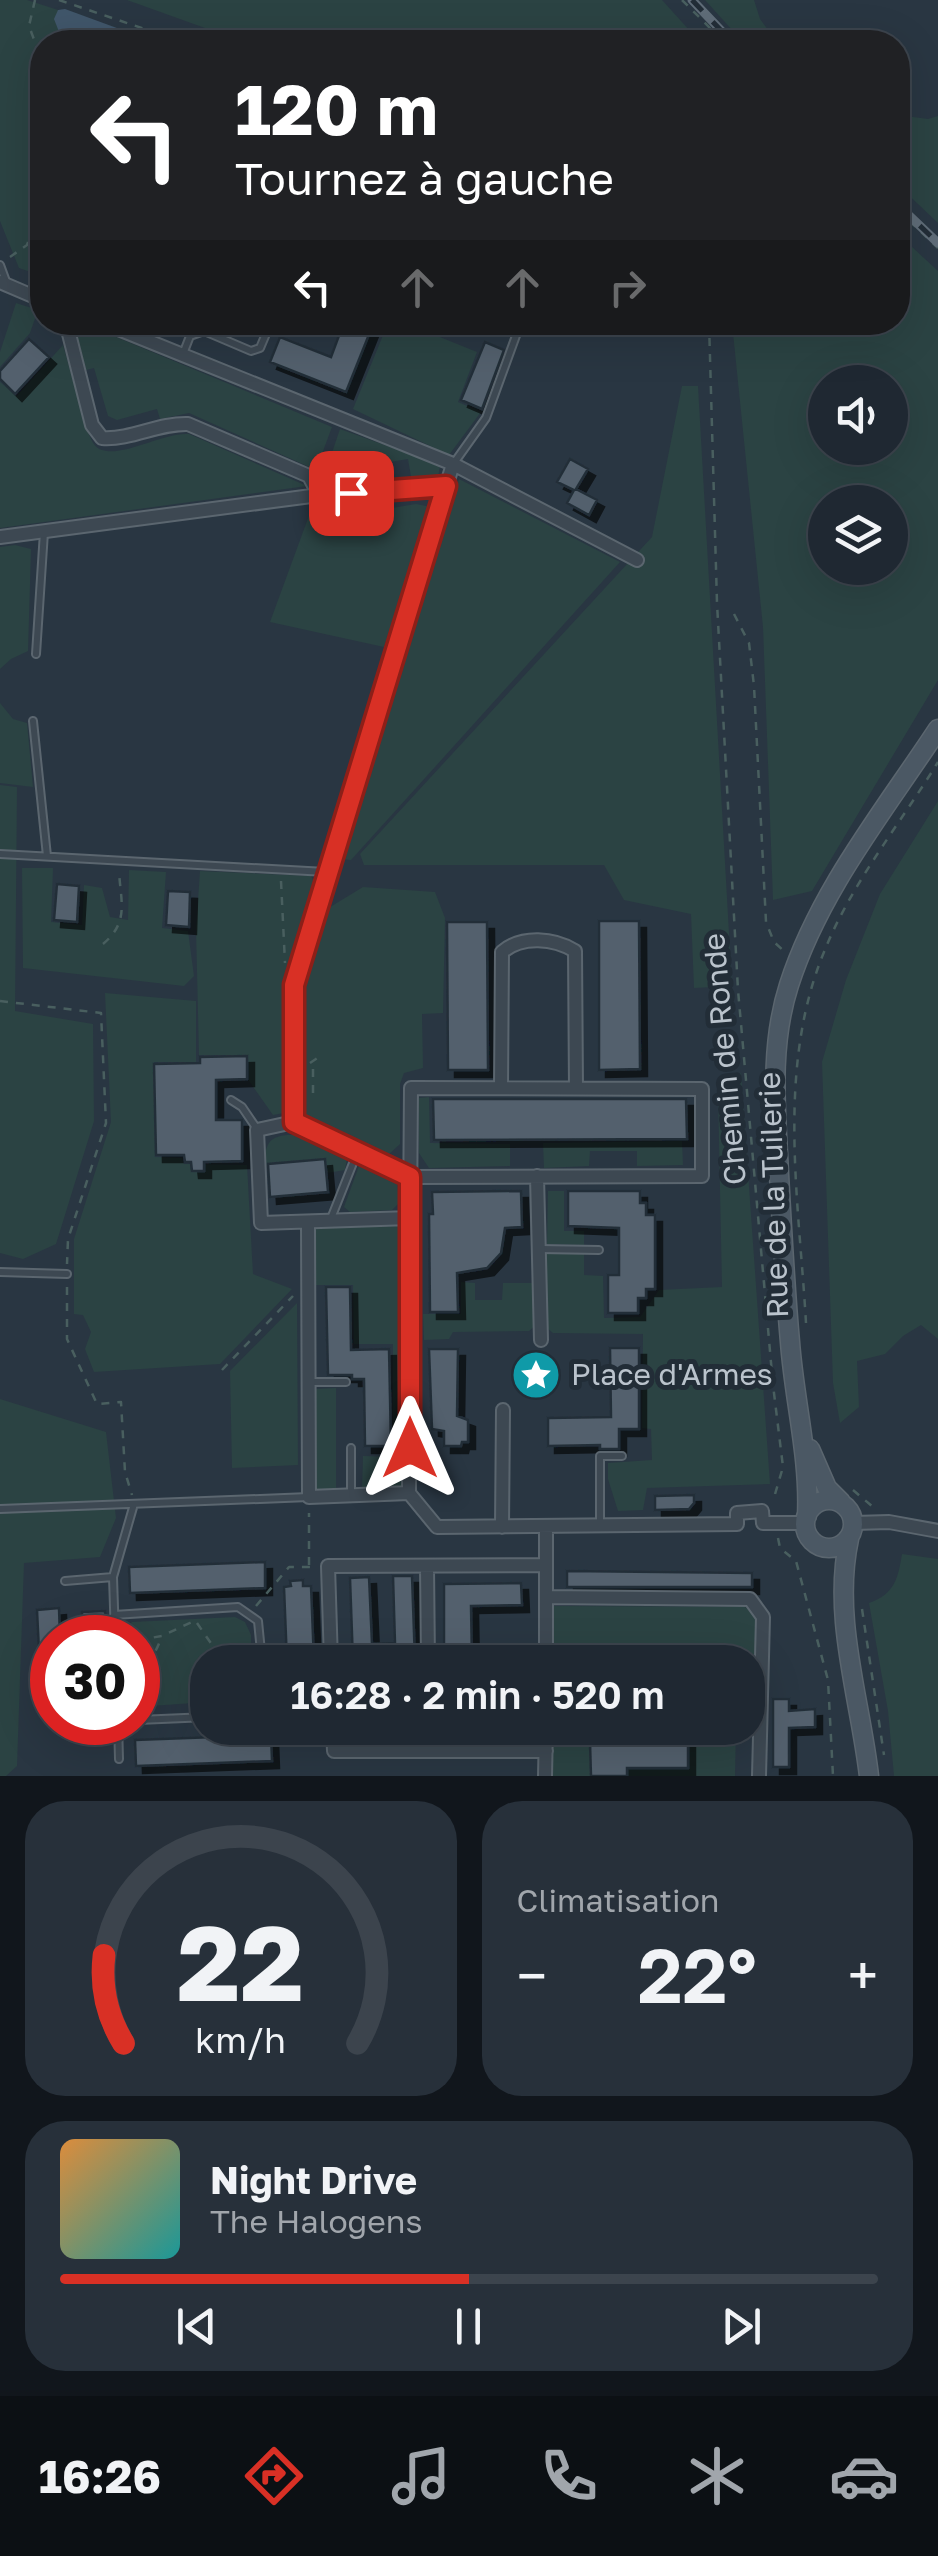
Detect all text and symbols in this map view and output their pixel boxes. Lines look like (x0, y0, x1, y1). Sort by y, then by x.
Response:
text: 120 m (235, 66, 438, 150)
icon: left (70, 70, 200, 200)
text: Tournez à gauche (235, 151, 614, 205)
icon: left (285, 260, 340, 315)
icon: ahead (390, 260, 445, 315)
icon: ahead (495, 260, 550, 315)
icon: right (600, 260, 655, 315)
map controls (808, 365, 908, 585)
button: sound (808, 365, 908, 465)
pin (309, 451, 394, 536)
icon: arrive (324, 466, 379, 521)
button: layers (808, 485, 908, 585)
street label: Chemin de Ronde (695, 932, 753, 1186)
street label: Rue de la Tuilerie (751, 1071, 795, 1319)
place icon: Place d'Armes (510, 1349, 562, 1401)
place label: Place d'Armes (571, 1356, 773, 1392)
position arrow (358, 1396, 462, 1500)
speed limit sign: 30 (30, 1615, 160, 1745)
text: 16:28 · 2 min · 520 m (290, 1672, 665, 1717)
text: Climatisation (517, 1881, 720, 1919)
text: 22 (177, 1899, 304, 2024)
text: 22° (638, 1929, 757, 2020)
text: − (517, 1942, 547, 2008)
text: + (848, 1942, 878, 2008)
text: km/h (195, 2018, 286, 2061)
text: Night Drive (210, 2157, 417, 2202)
text: The Halogens (210, 2202, 422, 2240)
icon: previous (169, 2299, 224, 2354)
icon: pause (441, 2299, 496, 2354)
icon: next (714, 2299, 769, 2354)
icon: directions (239, 2441, 309, 2511)
icon: music (386, 2441, 456, 2511)
icon: phone (534, 2441, 604, 2511)
icon: climate (682, 2441, 752, 2511)
icon: car (829, 2441, 899, 2511)
text: 16:26 (39, 2449, 161, 2503)

